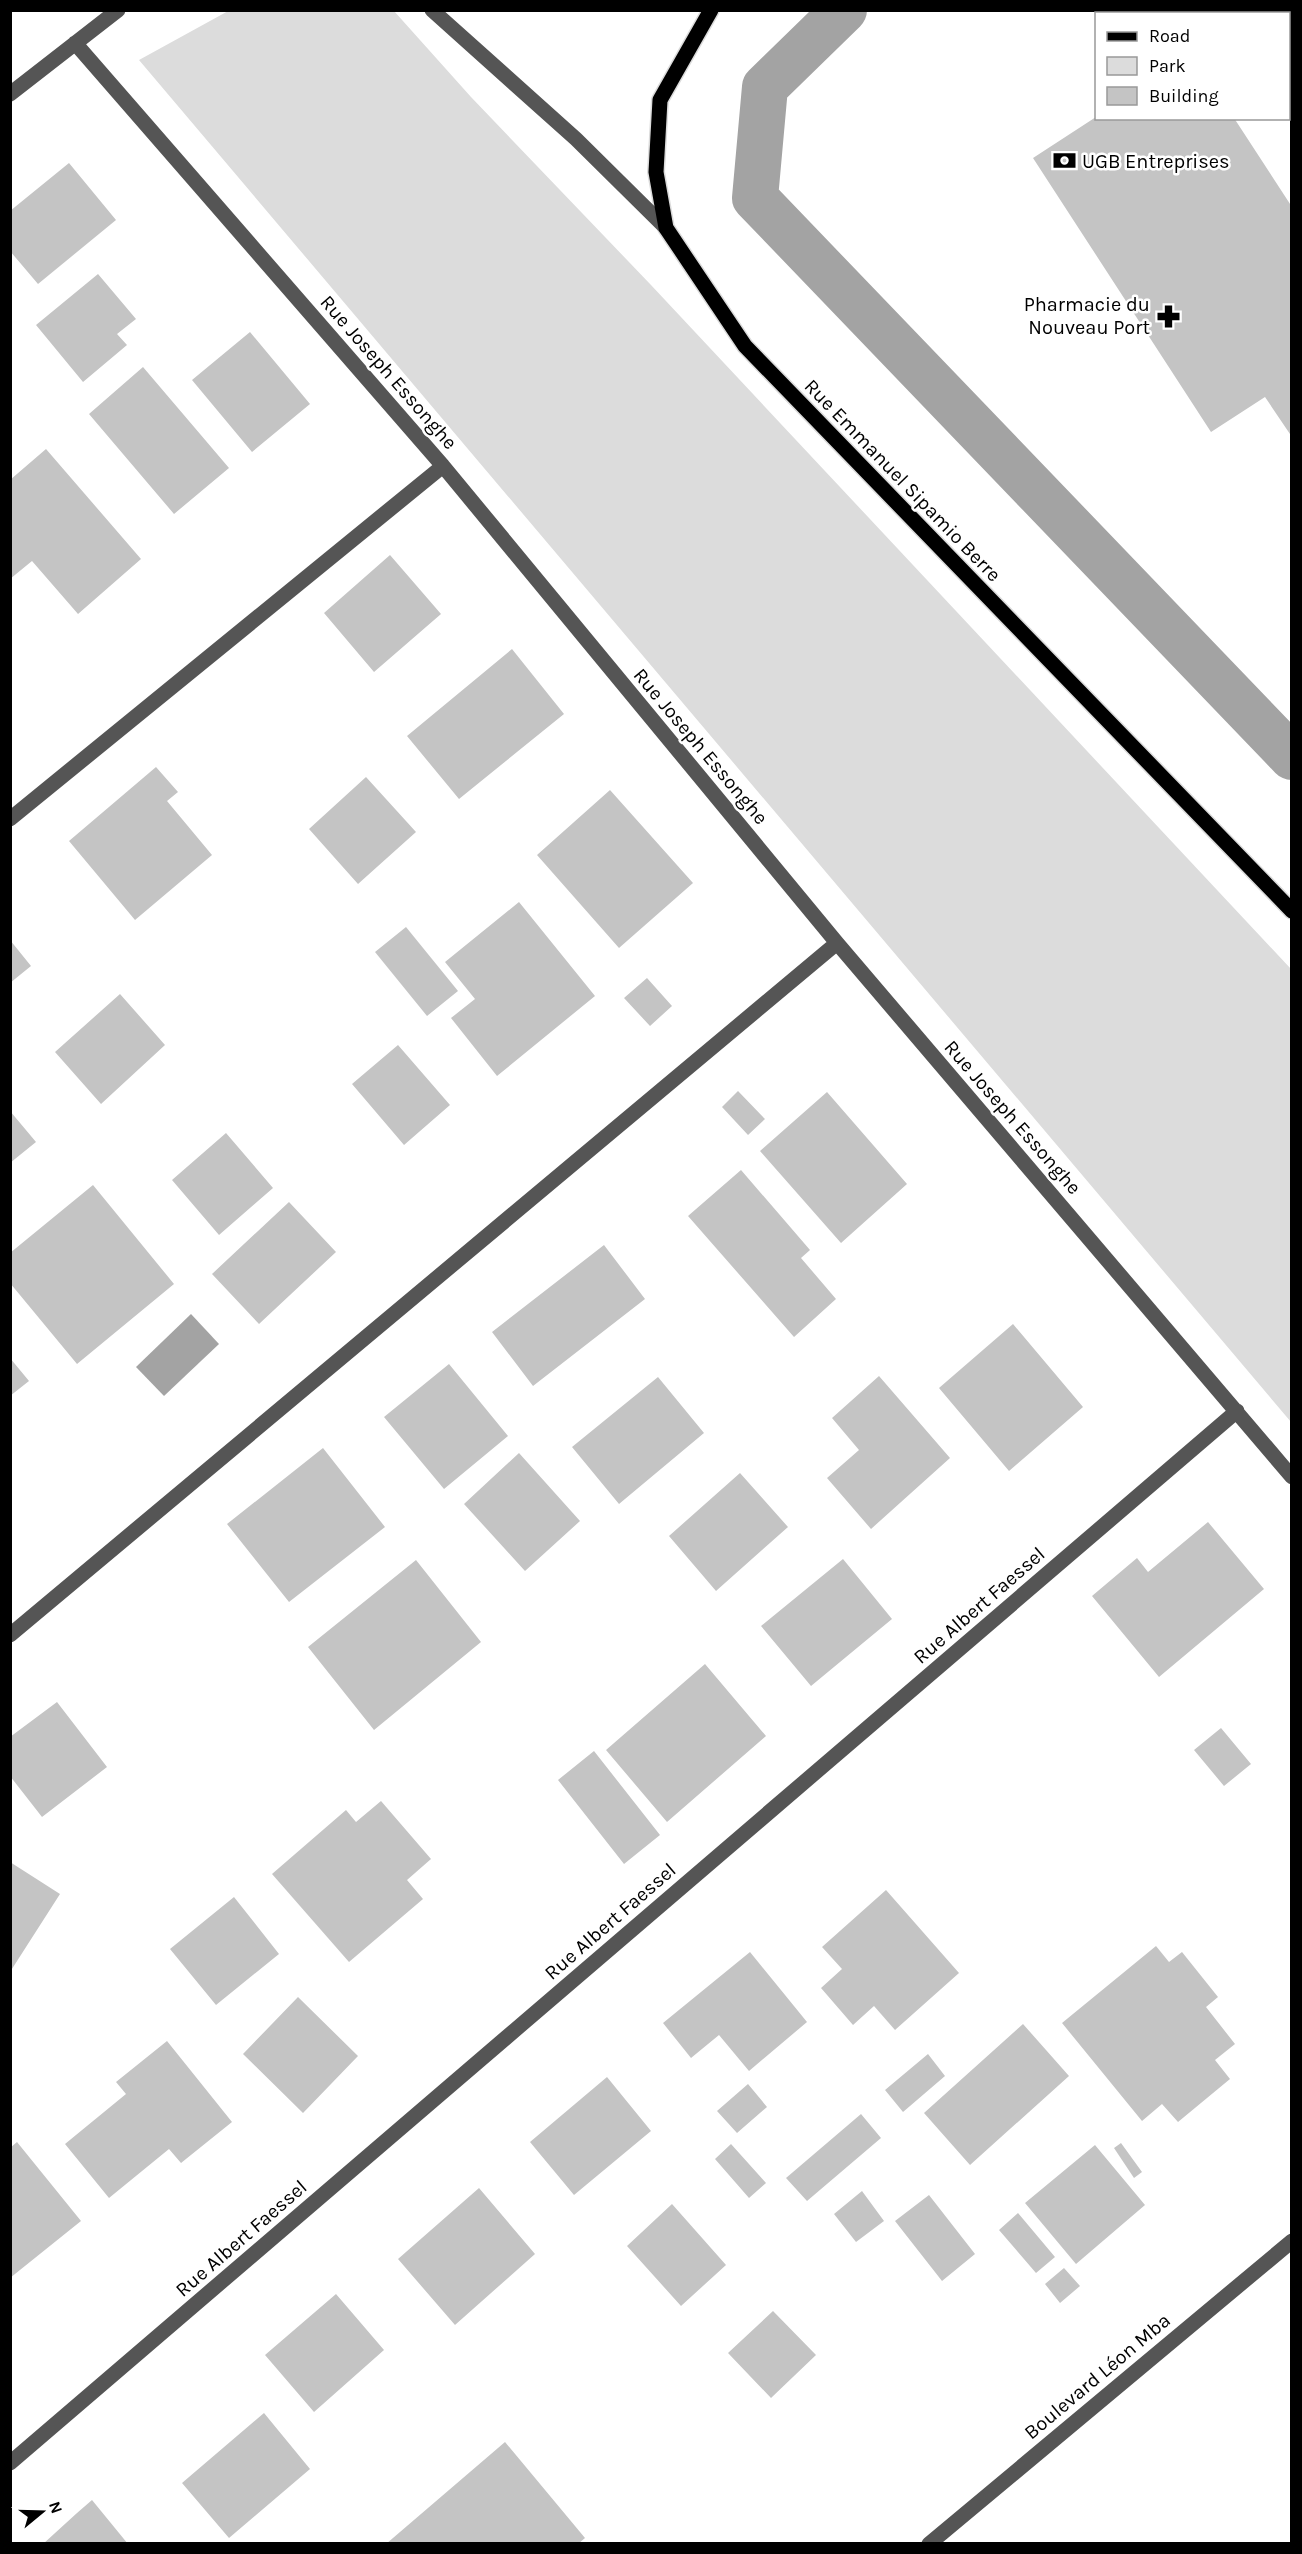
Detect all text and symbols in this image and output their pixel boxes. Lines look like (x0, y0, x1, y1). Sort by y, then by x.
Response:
legend (1095, 12, 1290, 120)
text: Road (1149, 25, 1190, 47)
text: Park (1149, 55, 1186, 77)
text: Building (1149, 85, 1219, 107)
bank icon: UGB Entreprises (1051, 148, 1077, 174)
place label: UGB Entreprises (1082, 150, 1230, 173)
street label: Rue Joseph Essonghe (315, 291, 462, 454)
place label: Pharmacie du Nouveau Port (1024, 293, 1150, 339)
pharmacy icon: Pharmacie du Nouveau Port (1155, 303, 1181, 329)
street label: Rue Emmanuel Sipamio Berre (800, 374, 1006, 586)
street label: Rue Joseph Essonghe (629, 664, 773, 829)
street label: Rue Joseph Essonghe (939, 1036, 1086, 1199)
street label: Rue Albert Faessel (909, 1542, 1050, 1669)
street label: Rue Albert Faessel (540, 1858, 681, 1985)
street label: Rue Albert Faessel (171, 2175, 312, 2302)
street label: Boulevard Léon Mba (1020, 2309, 1175, 2444)
north arrow (12, 2482, 72, 2542)
text: N (45, 2499, 67, 2516)

